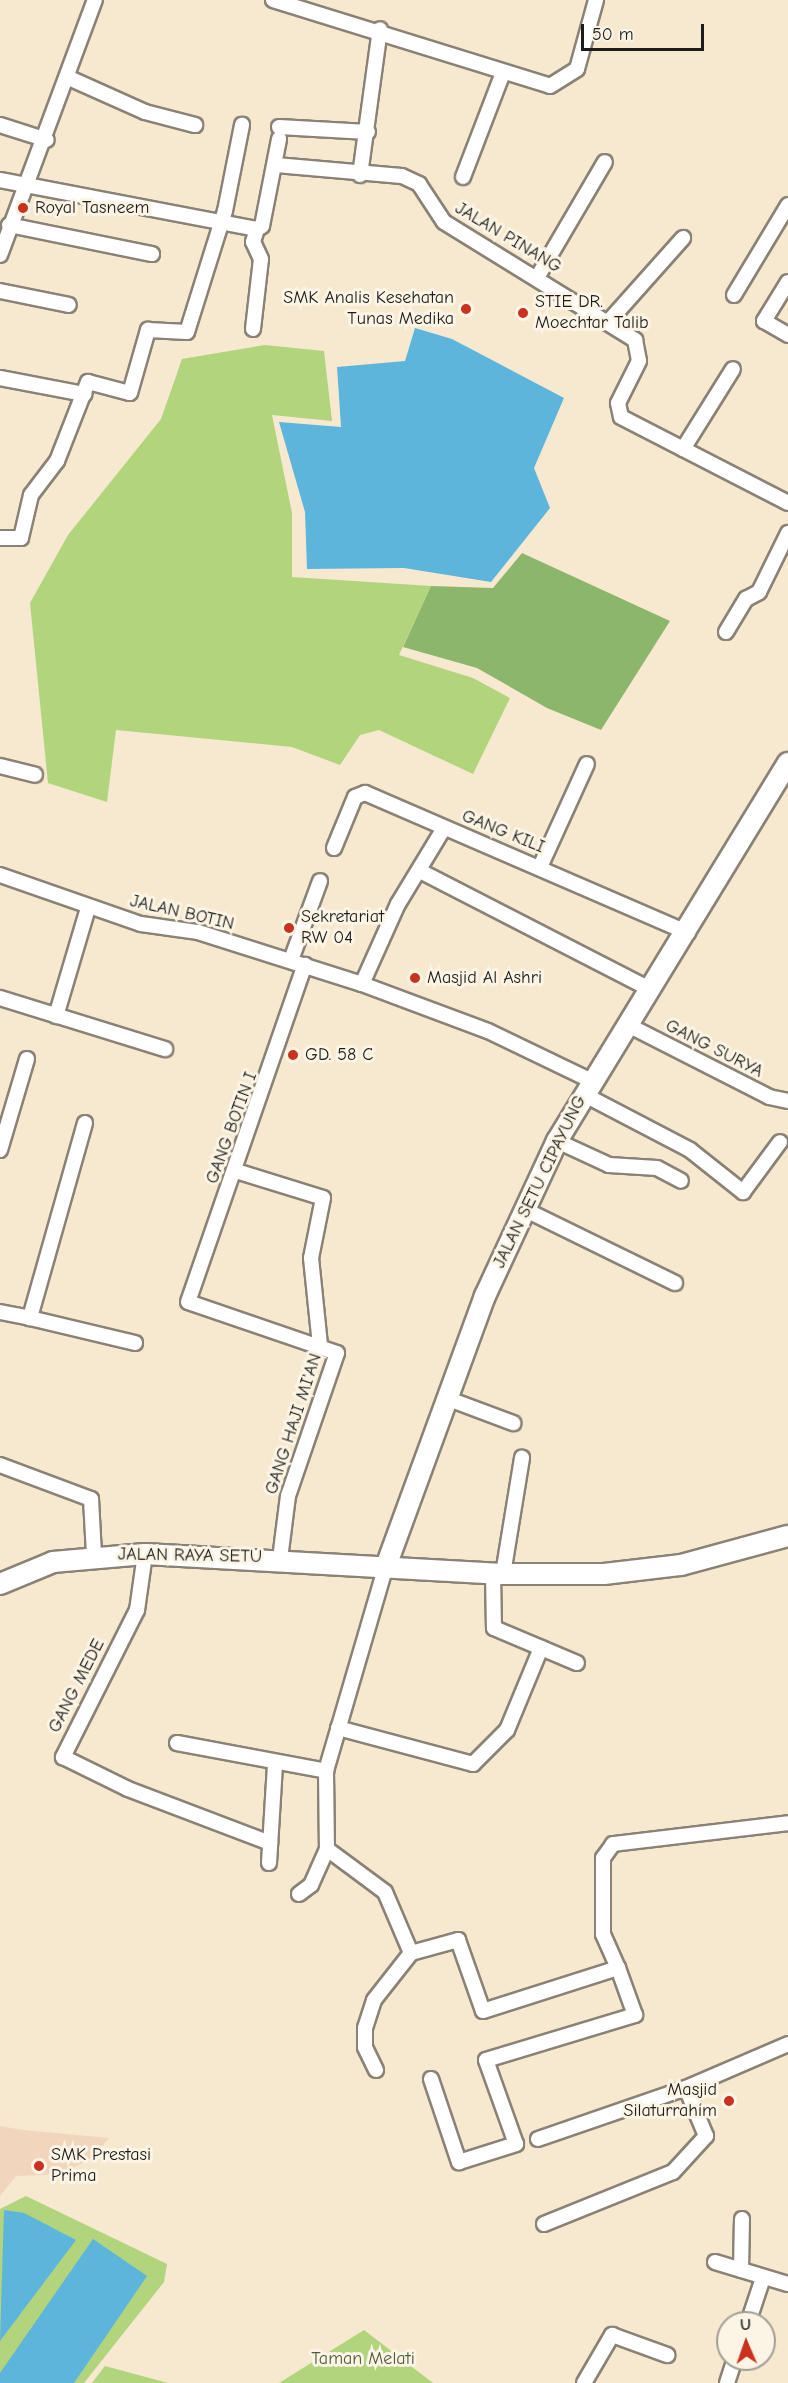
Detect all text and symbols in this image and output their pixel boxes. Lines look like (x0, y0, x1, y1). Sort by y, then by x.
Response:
scale bar (584, 12, 707, 50)
text: 50 m (592, 24, 634, 45)
place label: Royal Tasneem (35, 197, 149, 219)
street label: JALAN PINANG (451, 198, 565, 278)
marker: Royal Tasneem (16, 201, 30, 215)
place label: SMK Analis Kesehatan Tunas Medika (283, 288, 454, 330)
place label: STIE DR. Moechtar Talib (535, 292, 649, 334)
marker: SMK Analis Kesehatan Tunas Medika (459, 302, 473, 316)
marker: STIE DR. Moechtar Talib (516, 306, 530, 320)
street label: GANG KILI (458, 806, 548, 858)
street label: JALAN BOTIN (128, 891, 236, 935)
place label: Sekretariat RW 04 (301, 907, 384, 950)
marker: Sekretariat RW 04 (282, 921, 296, 935)
place label: Masjid Al Ashri (427, 967, 542, 989)
marker: Masjid Al Ashri (408, 971, 422, 985)
street label: GANG SURYA (662, 1015, 766, 1083)
place label: GD. 58 C (305, 1044, 373, 1066)
marker: GD. 58 C (286, 1048, 300, 1062)
street label: GANG BOTIN I (202, 1069, 262, 1187)
street label: JALAN SETU CIPAYUNG (489, 1092, 591, 1272)
street label: GANG HAJI MI'AN (261, 1351, 327, 1497)
street label: JALAN RAYA SETU (118, 1544, 262, 1568)
street label: GANG MEDE (44, 1636, 110, 1736)
place label: Masjid Silaturrahim (624, 2080, 717, 2122)
marker: Masjid Silaturrahim (722, 2094, 736, 2108)
place label: SMK Prestasi Prima (51, 2145, 151, 2188)
marker: SMK Prestasi Prima (32, 2159, 46, 2173)
north arrow (716, 2311, 776, 2371)
text: U (740, 2316, 751, 2334)
park label: Taman Melati (311, 2348, 415, 2370)

